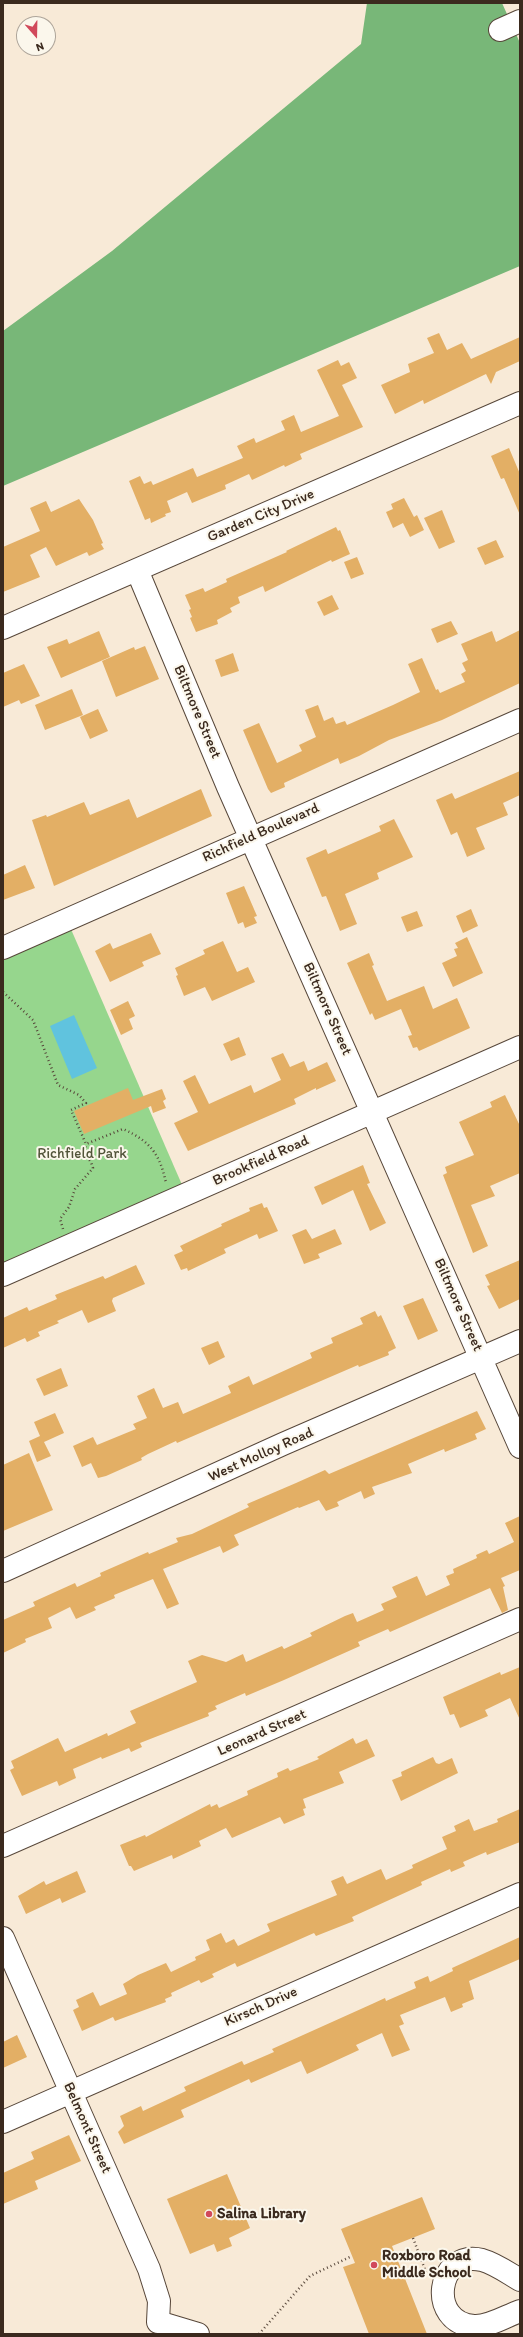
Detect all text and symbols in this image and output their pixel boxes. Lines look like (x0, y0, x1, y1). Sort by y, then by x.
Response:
north arrow (16, 16, 56, 56)
text: N (34, 39, 46, 54)
street label: Garden City Drive (205, 485, 317, 547)
street label: Biltmore Street (169, 663, 225, 761)
street label: Richfield Boulevard (200, 799, 322, 867)
street label: Biltmore Street (298, 960, 356, 1058)
street label: Brookfield Road (210, 1132, 312, 1190)
park label: Richfield Park (37, 1145, 127, 1163)
street label: Biltmore Street (429, 1256, 487, 1354)
street label: West Molloy Road (206, 1424, 316, 1486)
street label: Leonard Street (215, 1705, 309, 1761)
street label: Kirsch Drive (222, 1983, 300, 2031)
street label: Belmont Street (59, 2080, 115, 2176)
place label: Salina Library (217, 2205, 306, 2223)
marker: Salina Library (204, 2209, 214, 2219)
place label: Roxboro Road Middle School (382, 2247, 471, 2282)
marker: Roxboro Road Middle School (369, 2260, 379, 2270)

